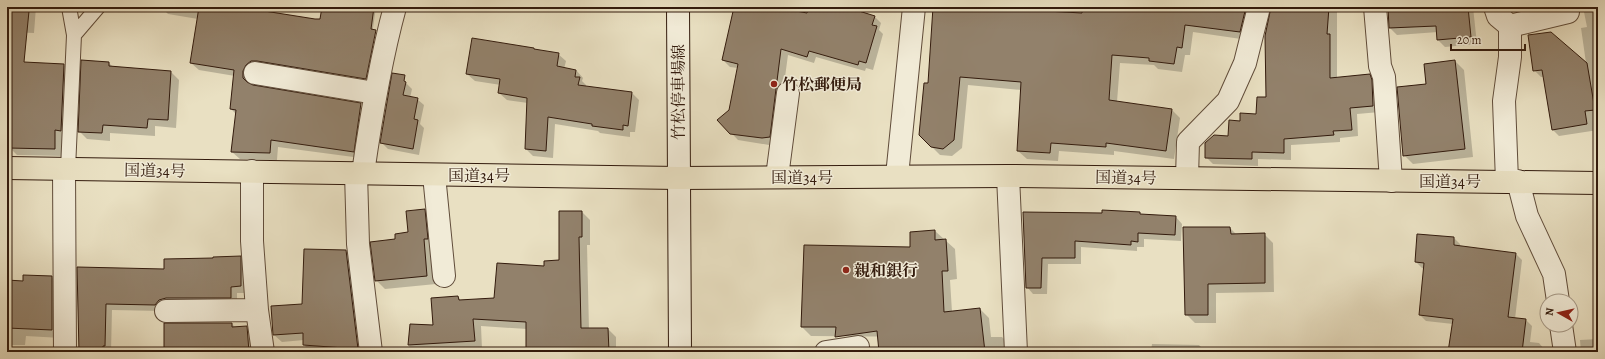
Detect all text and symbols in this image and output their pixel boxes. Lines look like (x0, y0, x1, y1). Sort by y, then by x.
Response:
scale bar (1451, 26, 1525, 52)
text: 20 m (1457, 32, 1481, 48)
street label: 竹松停車場線 (668, 44, 690, 140)
place label: 竹松郵便局 (782, 74, 862, 96)
marker: 竹松郵便局 (769, 79, 779, 89)
street label: 国道34号 (124, 159, 186, 183)
street label: 国道34号 (448, 165, 510, 187)
street label: 国道34号 (1095, 166, 1157, 190)
street label: 国道34号 (771, 167, 833, 189)
street label: 国道34号 (1419, 171, 1481, 193)
place label: 親和銀行 (854, 260, 918, 282)
marker: 親和銀行 (841, 265, 851, 275)
north arrow (1539, 293, 1579, 333)
text: N (1542, 307, 1558, 317)

